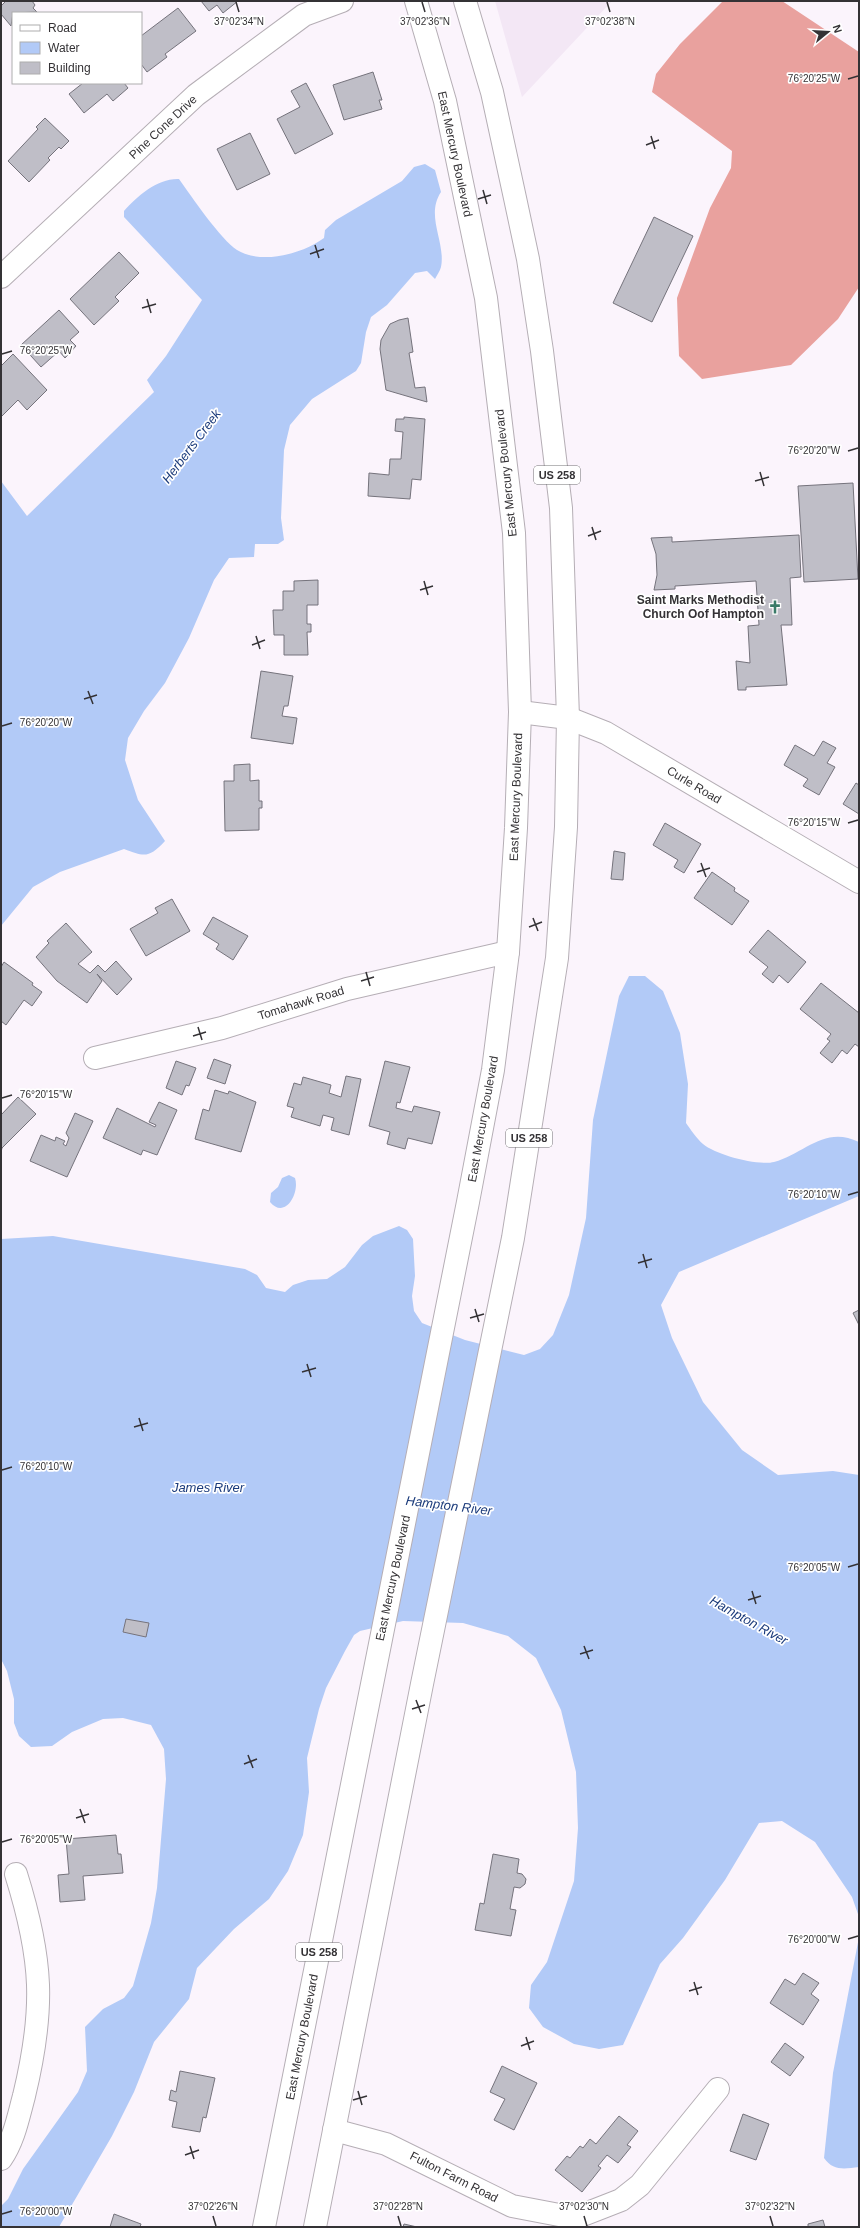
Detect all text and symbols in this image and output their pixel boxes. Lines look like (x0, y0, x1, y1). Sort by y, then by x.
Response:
legend (12, 12, 142, 84)
north arrow (808, 12, 848, 52)
text: 37°02'34"N (214, 16, 264, 27)
text: 37°02'36"N (400, 16, 450, 27)
text: 37°02'38"N (585, 16, 635, 27)
text: Road (48, 21, 77, 35)
text: N (831, 23, 844, 35)
text: Water (48, 41, 80, 55)
text: Building (48, 61, 91, 75)
text: 76°20'25"W (788, 73, 841, 84)
street label: East Mercury Boulevard (435, 90, 475, 218)
street label: Pine Cone Drive (126, 92, 200, 162)
text: 76°20'25"W (20, 345, 73, 356)
water label: Herberts Creek (159, 405, 225, 486)
street label: East Mercury Boulevard (492, 409, 520, 537)
text: 76°20'20"W (788, 445, 841, 456)
road number: US 258 (534, 466, 580, 484)
place label: Saint Marks Methodist Church Oof Hampton (637, 593, 764, 621)
church icon: Saint Marks Methodist Church Oof Hampton (767, 599, 783, 615)
text: 76°20'20"W (20, 717, 73, 728)
street label: East Mercury Boulevard (507, 733, 525, 861)
street label: Curle Road (664, 763, 724, 807)
text: 76°20'15"W (788, 817, 841, 828)
street label: Tomahawk Road (256, 983, 346, 1023)
street label: East Mercury Boulevard (465, 1055, 501, 1183)
text: 76°20'15"W (20, 1089, 73, 1100)
road number: US 258 (506, 1129, 552, 1147)
text: 76°20'10"W (788, 1189, 841, 1200)
text: 76°20'10"W (20, 1461, 73, 1472)
water label: James River (171, 1480, 245, 1495)
water label: Hampton River (405, 1493, 494, 1518)
street label: East Mercury Boulevard (373, 1514, 413, 1642)
text: 76°20'05"W (788, 1562, 841, 1573)
water label: Hampton River (707, 1593, 791, 1648)
text: 76°20'05"W (20, 1834, 73, 1845)
text: 76°20'00"W (788, 1934, 841, 1945)
road number: US 258 (296, 1943, 342, 1961)
street label: East Mercury Boulevard (283, 1973, 321, 2101)
street label: Fulton Farm Road (408, 2149, 500, 2205)
text: 37°02'26"N (188, 2201, 238, 2212)
text: 37°02'28"N (373, 2201, 423, 2212)
text: 37°02'30"N (559, 2201, 609, 2212)
text: 37°02'32"N (745, 2201, 795, 2212)
text: 76°20'00"W (20, 2206, 73, 2217)

